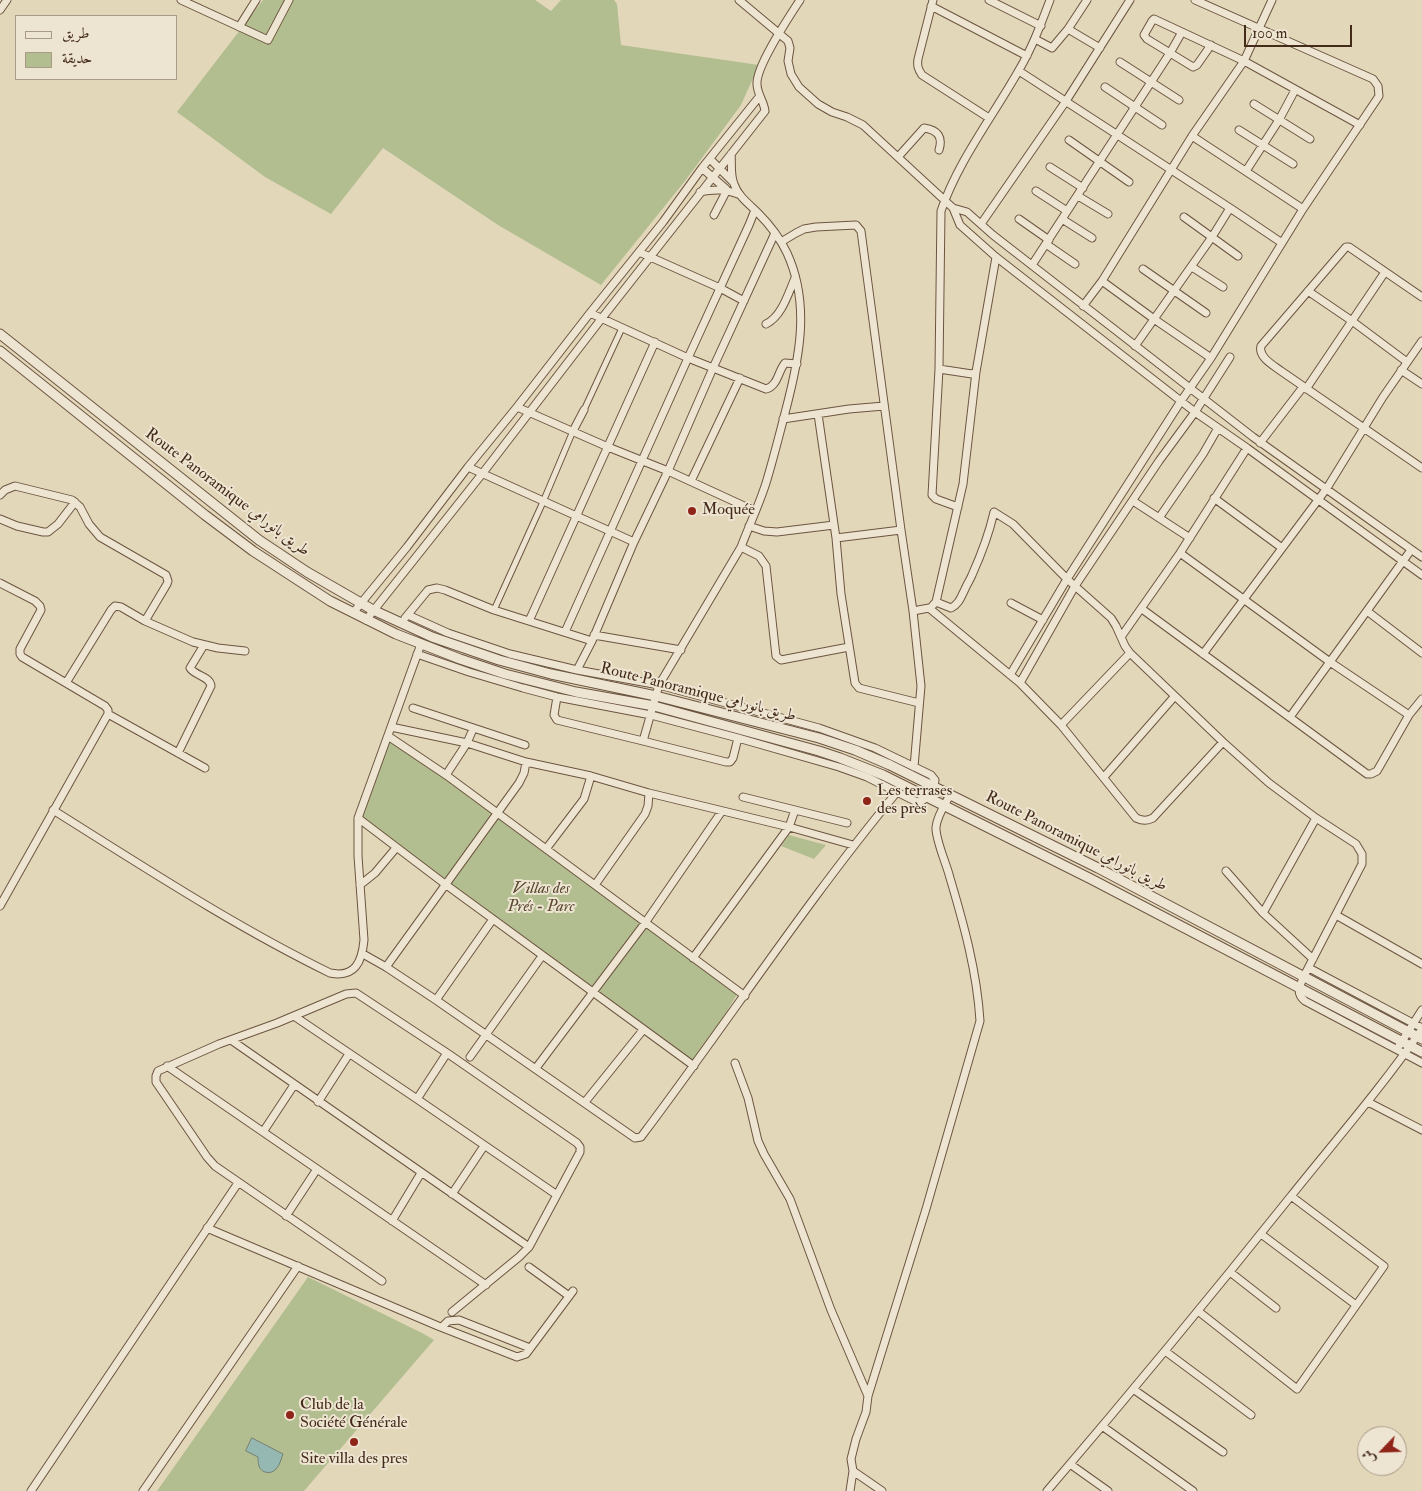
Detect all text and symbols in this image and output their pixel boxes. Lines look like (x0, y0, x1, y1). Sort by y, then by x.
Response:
legend (15, 15, 178, 80)
scale bar (1247, 15, 1354, 47)
text: طريق (62, 24, 89, 43)
text: 100 m (1252, 24, 1287, 43)
text: حديقة (62, 49, 92, 68)
street label: Route Panoramique طريق بانورامي (141, 425, 313, 561)
place label: Moquée (702, 501, 755, 521)
marker: Moquée (686, 505, 698, 517)
street label: Route Panoramique طريق بانورامي (598, 659, 798, 727)
place label: Les terrases des près (877, 782, 952, 820)
street label: Route Panoramique طريق بانورامي (982, 788, 1170, 896)
marker: Les terrases des près (861, 795, 873, 807)
park label: Villas des Prés - Parc (508, 880, 574, 918)
place label: Club de la Société Générale (300, 1396, 408, 1434)
marker: Club de la Société Générale (284, 1409, 296, 1421)
north arrow (1357, 1426, 1407, 1476)
marker: Site villa des pres (348, 1436, 360, 1448)
text: ش (1358, 1447, 1379, 1467)
place label: Site villa des pres (300, 1450, 408, 1470)

